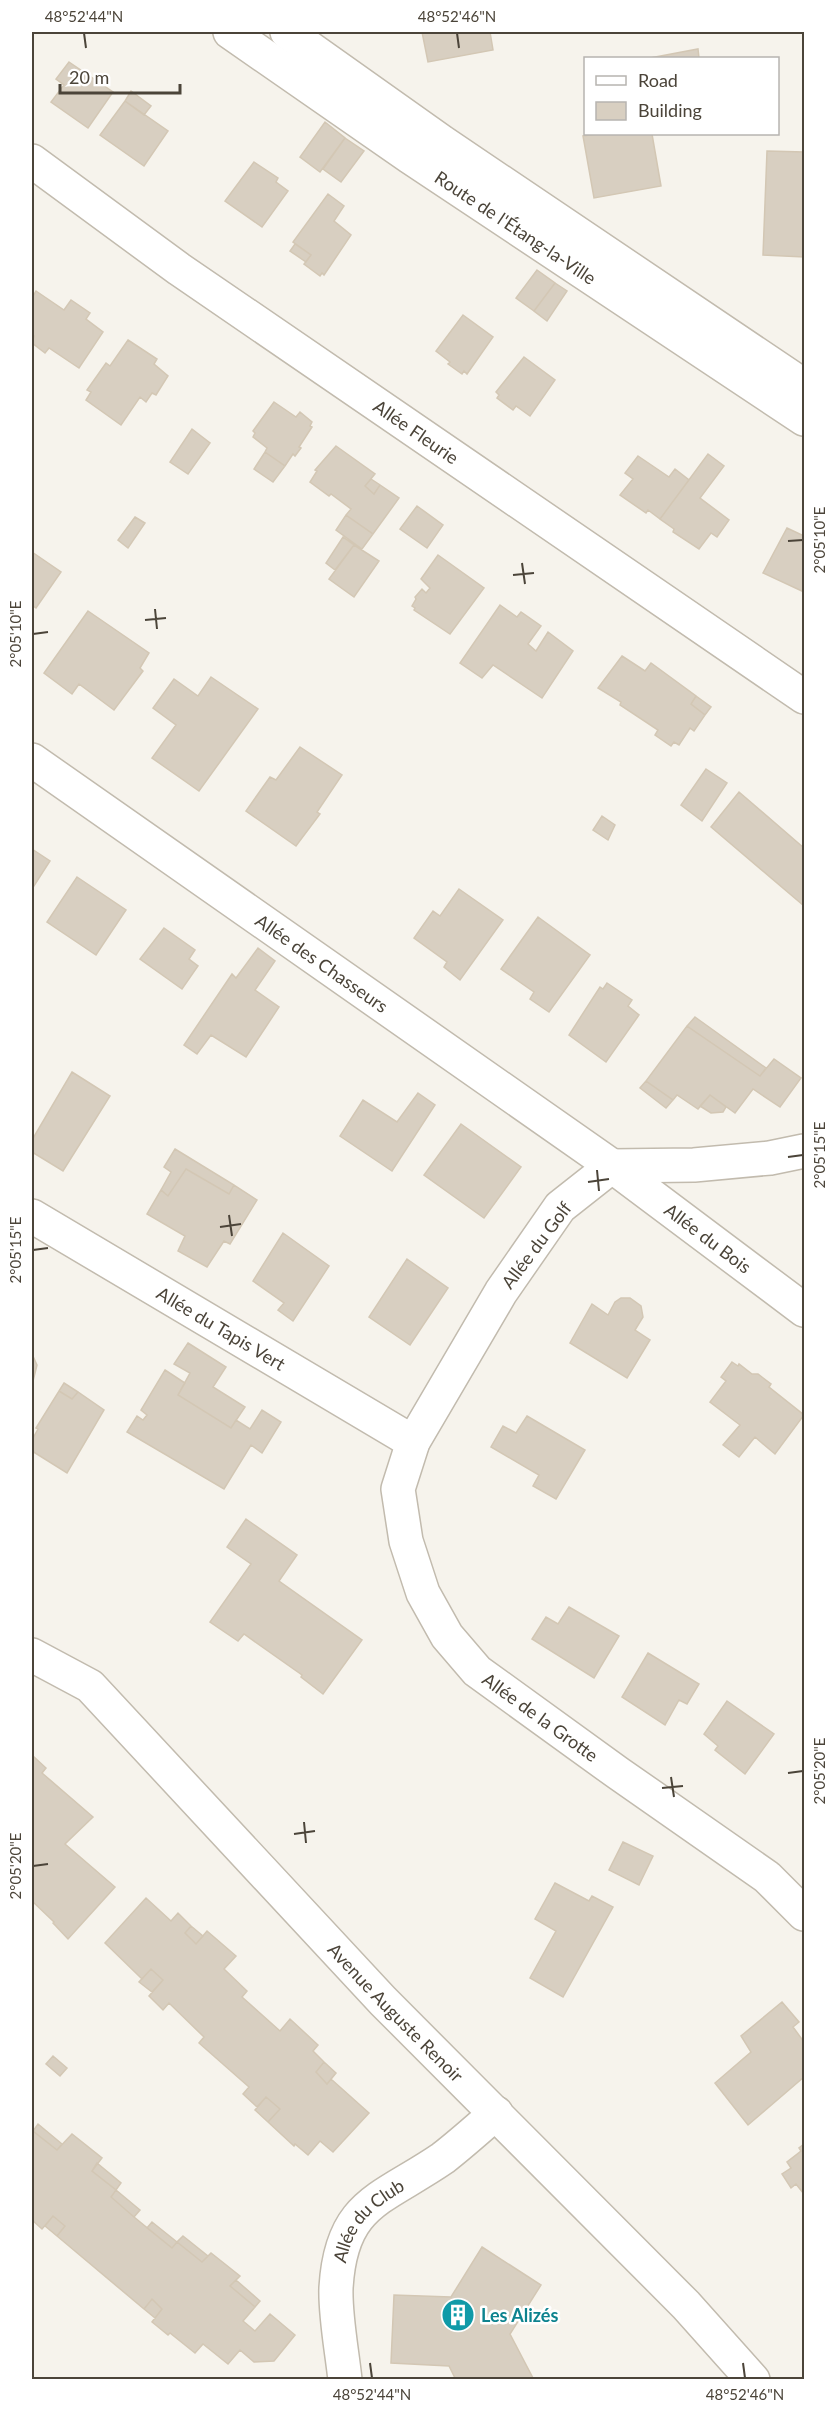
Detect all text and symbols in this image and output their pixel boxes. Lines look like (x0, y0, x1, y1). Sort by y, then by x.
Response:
text: 48°52'44"N (45, 7, 123, 25)
text: 48°52'46"N (418, 7, 496, 25)
scale bar (60, 57, 180, 95)
legend (584, 57, 779, 135)
text: 20 m (69, 66, 109, 88)
text: Road (638, 69, 678, 91)
text: Building (638, 99, 702, 121)
street label: Route de l'Étang-la-Ville (431, 166, 600, 289)
street label: Allée Fleurie (369, 395, 463, 468)
text: 2°05'10"E (810, 507, 828, 574)
text: 2°05'10"E (6, 601, 24, 668)
street label: Allée des Chasseurs (251, 909, 393, 1017)
text: 2°05'15"E (810, 1122, 828, 1189)
street label: Allée du Golf (496, 1197, 576, 1293)
street label: Allée du Bois (660, 1198, 756, 1278)
text: 2°05'15"E (6, 1217, 24, 1284)
street label: Allée du Tapis Vert (153, 1282, 290, 1375)
street label: Allée de la Grotte (478, 1668, 603, 1766)
text: 2°05'20"E (810, 1738, 828, 1805)
text: 2°05'20"E (6, 1833, 24, 1900)
street label: Avenue Auguste Renoir (324, 1938, 468, 2087)
street label: Allée du Club (328, 2174, 408, 2265)
building icon: Les Alizés (440, 2297, 476, 2333)
place label: Les Alizés (481, 2304, 558, 2326)
text: 48°52'44"N (333, 2385, 411, 2403)
text: 48°52'46"N (706, 2385, 784, 2403)

